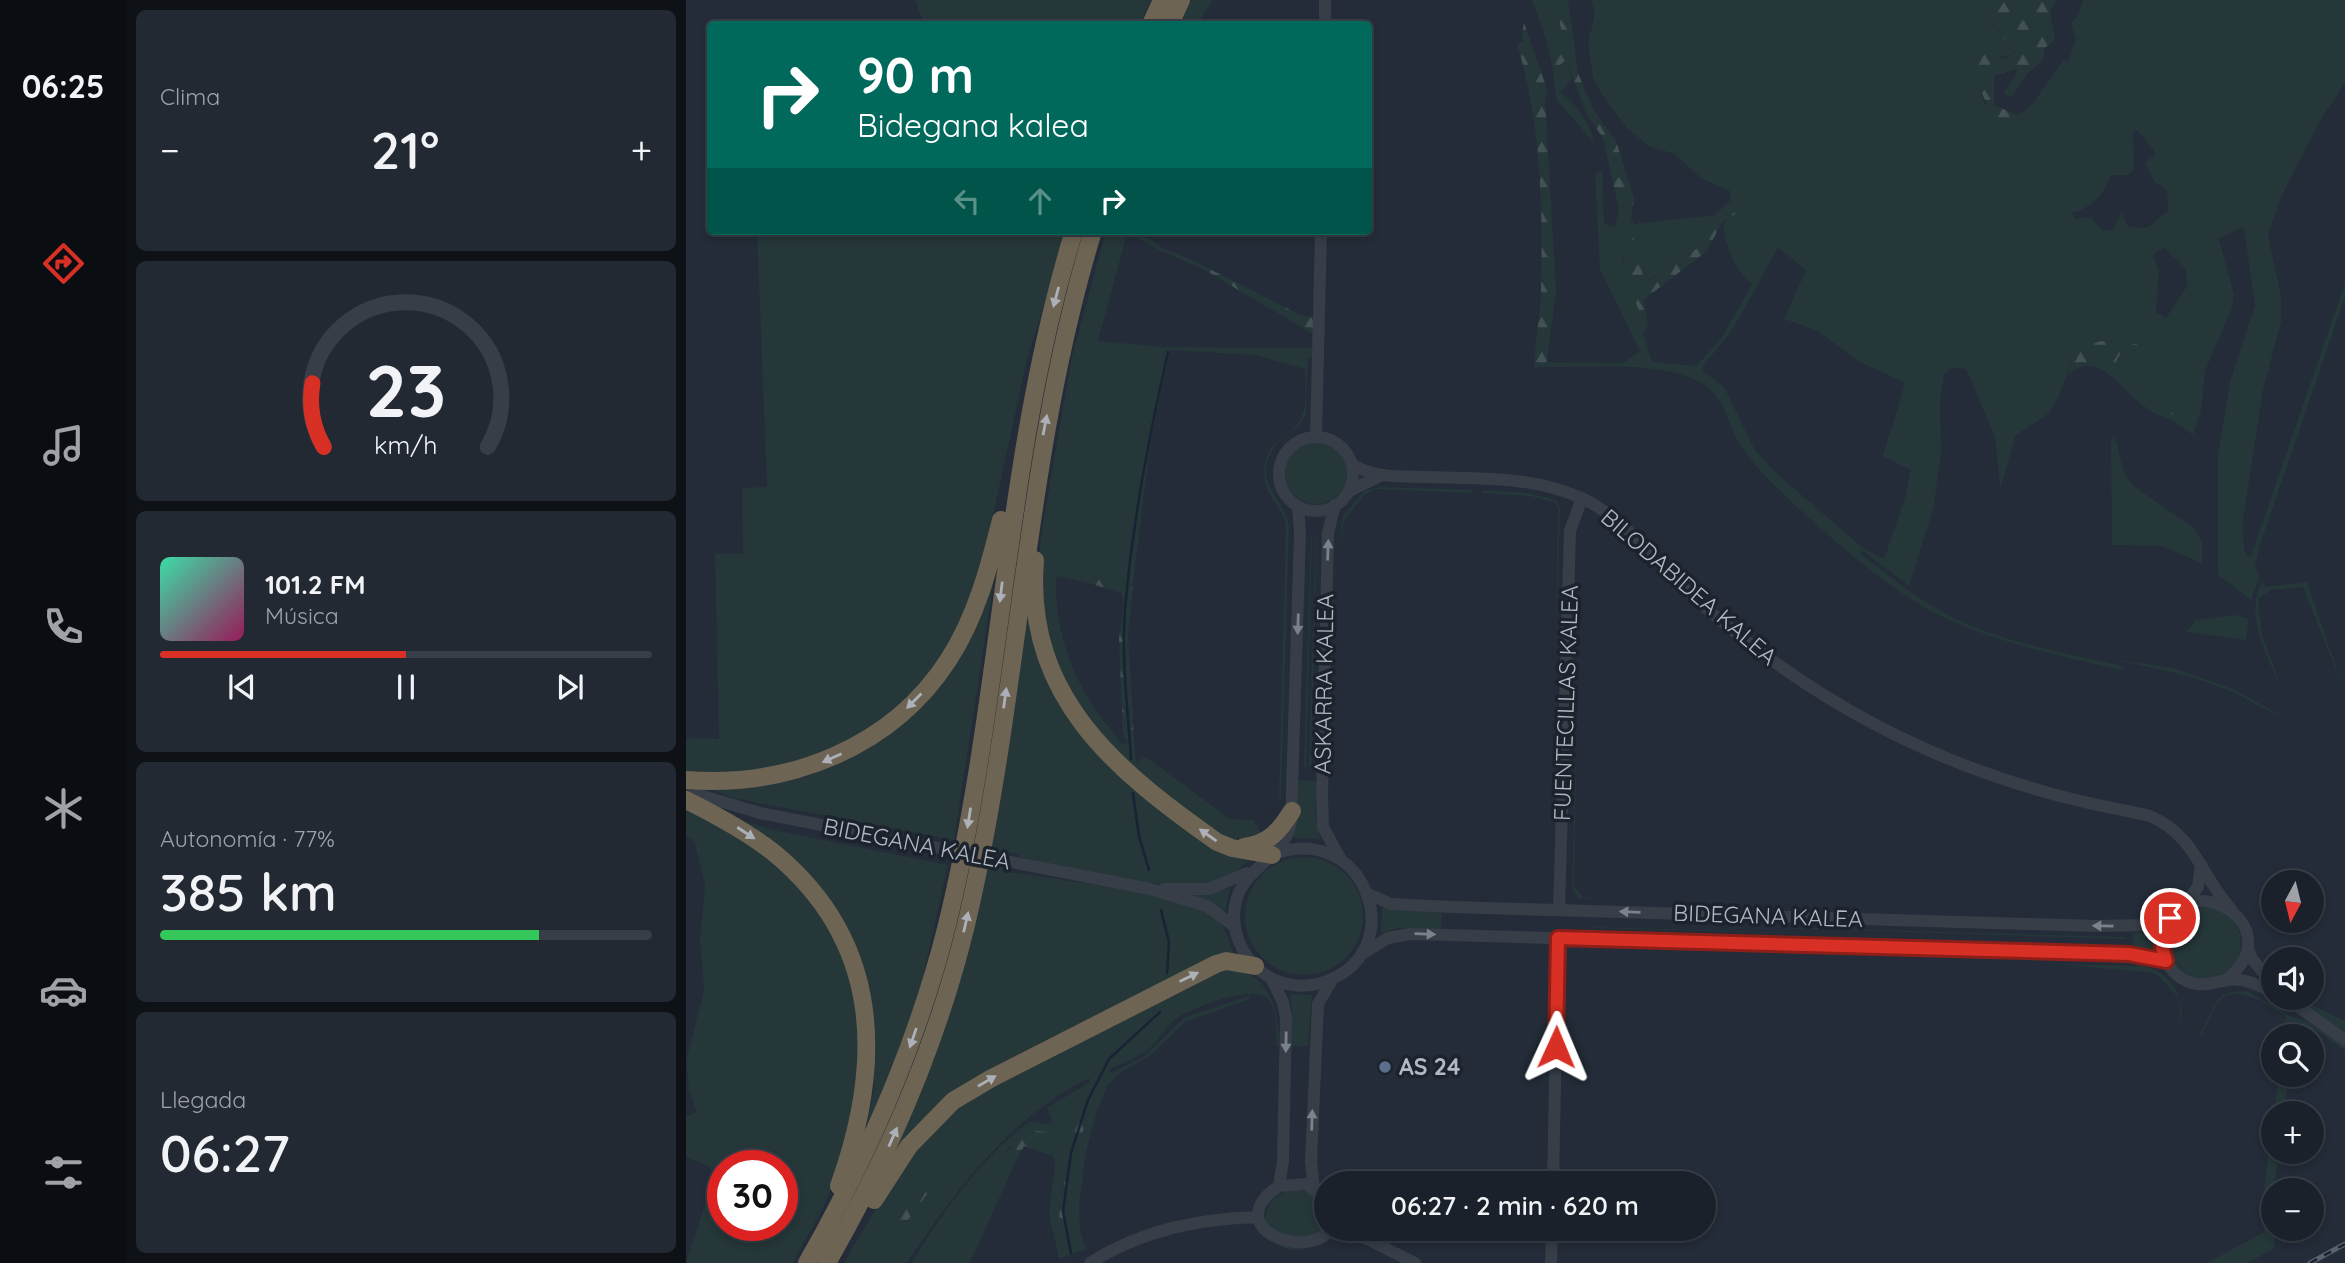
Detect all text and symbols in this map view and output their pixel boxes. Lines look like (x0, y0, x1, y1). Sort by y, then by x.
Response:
text: 90 m (857, 44, 974, 105)
icon: right (742, 49, 833, 140)
text: 06:25 (22, 66, 104, 106)
text: Clima (160, 82, 220, 111)
text: Bidegana kalea (857, 105, 1089, 145)
text: 21° (371, 117, 439, 182)
text: − (160, 126, 180, 174)
text: + (631, 126, 652, 174)
icon: left (948, 182, 986, 220)
icon: ahead (1021, 182, 1059, 220)
icon: right (1094, 182, 1132, 220)
icon: directions (39, 239, 88, 288)
one-way arrow (1050, 286, 1061, 308)
text: 23 (366, 344, 446, 435)
one-way arrow (1040, 414, 1051, 436)
icon: music (39, 421, 88, 470)
text: km/h (374, 429, 438, 460)
street label: BILODABIDEA KALEA (1595, 502, 1783, 671)
one-way arrow (1322, 539, 1333, 561)
text: 101.2 FM (265, 568, 366, 601)
one-way arrow (996, 582, 1007, 604)
street label: FUENTECILLAS KALEA (1547, 584, 1584, 821)
street label: ASKARRA KALEA (1307, 593, 1340, 775)
text: Música (265, 601, 339, 630)
icon: phone (39, 602, 88, 651)
one-way arrow (1292, 613, 1303, 635)
icon: previous (223, 668, 261, 706)
icon: pause (387, 668, 425, 706)
icon: next (551, 668, 589, 706)
one-way arrow (1000, 687, 1011, 709)
one-way arrow (905, 693, 922, 710)
one-way arrow (821, 753, 842, 764)
icon: climate (39, 784, 88, 833)
one-way arrow (963, 807, 974, 829)
street label: BIDEGANA KALEA (821, 811, 1013, 876)
text: Autonomía · 77% (160, 824, 335, 853)
one-way arrow (736, 826, 755, 839)
one-way arrow (1199, 828, 1217, 842)
text: 385 km (160, 859, 337, 924)
north arrow (2261, 870, 2324, 933)
map controls (2261, 870, 2324, 1241)
pin (2140, 888, 2200, 948)
street label: BIDEGANA KALEA (1673, 898, 1863, 933)
icon: arrive (2151, 899, 2189, 937)
one-way arrow (1619, 906, 1641, 917)
one-way arrow (961, 911, 972, 933)
one-way arrow (2091, 921, 2113, 932)
one-way arrow (1414, 929, 1436, 940)
button: sound (2261, 947, 2324, 1010)
icon: car (39, 966, 88, 1015)
one-way arrow (1179, 972, 1199, 983)
position arrow (1519, 1010, 1593, 1084)
button: search (2261, 1024, 2324, 1087)
one-way arrow (907, 1027, 918, 1048)
one-way arrow (1280, 1032, 1291, 1054)
place label: AS 24 (1399, 1052, 1460, 1081)
marker: AS 24 (1377, 1059, 1393, 1075)
one-way arrow (977, 1075, 996, 1087)
text: Llegada (160, 1085, 246, 1114)
button: + (2261, 1101, 2324, 1164)
one-way arrow (1307, 1109, 1318, 1131)
text: 06:27 (160, 1120, 290, 1185)
one-way arrow (887, 1127, 899, 1147)
icon: filters (39, 1148, 88, 1197)
speed limit sign: 30 (707, 1150, 798, 1241)
button: − (2261, 1178, 2324, 1241)
text: 06:27 · 2 min · 620 m (1391, 1189, 1639, 1222)

